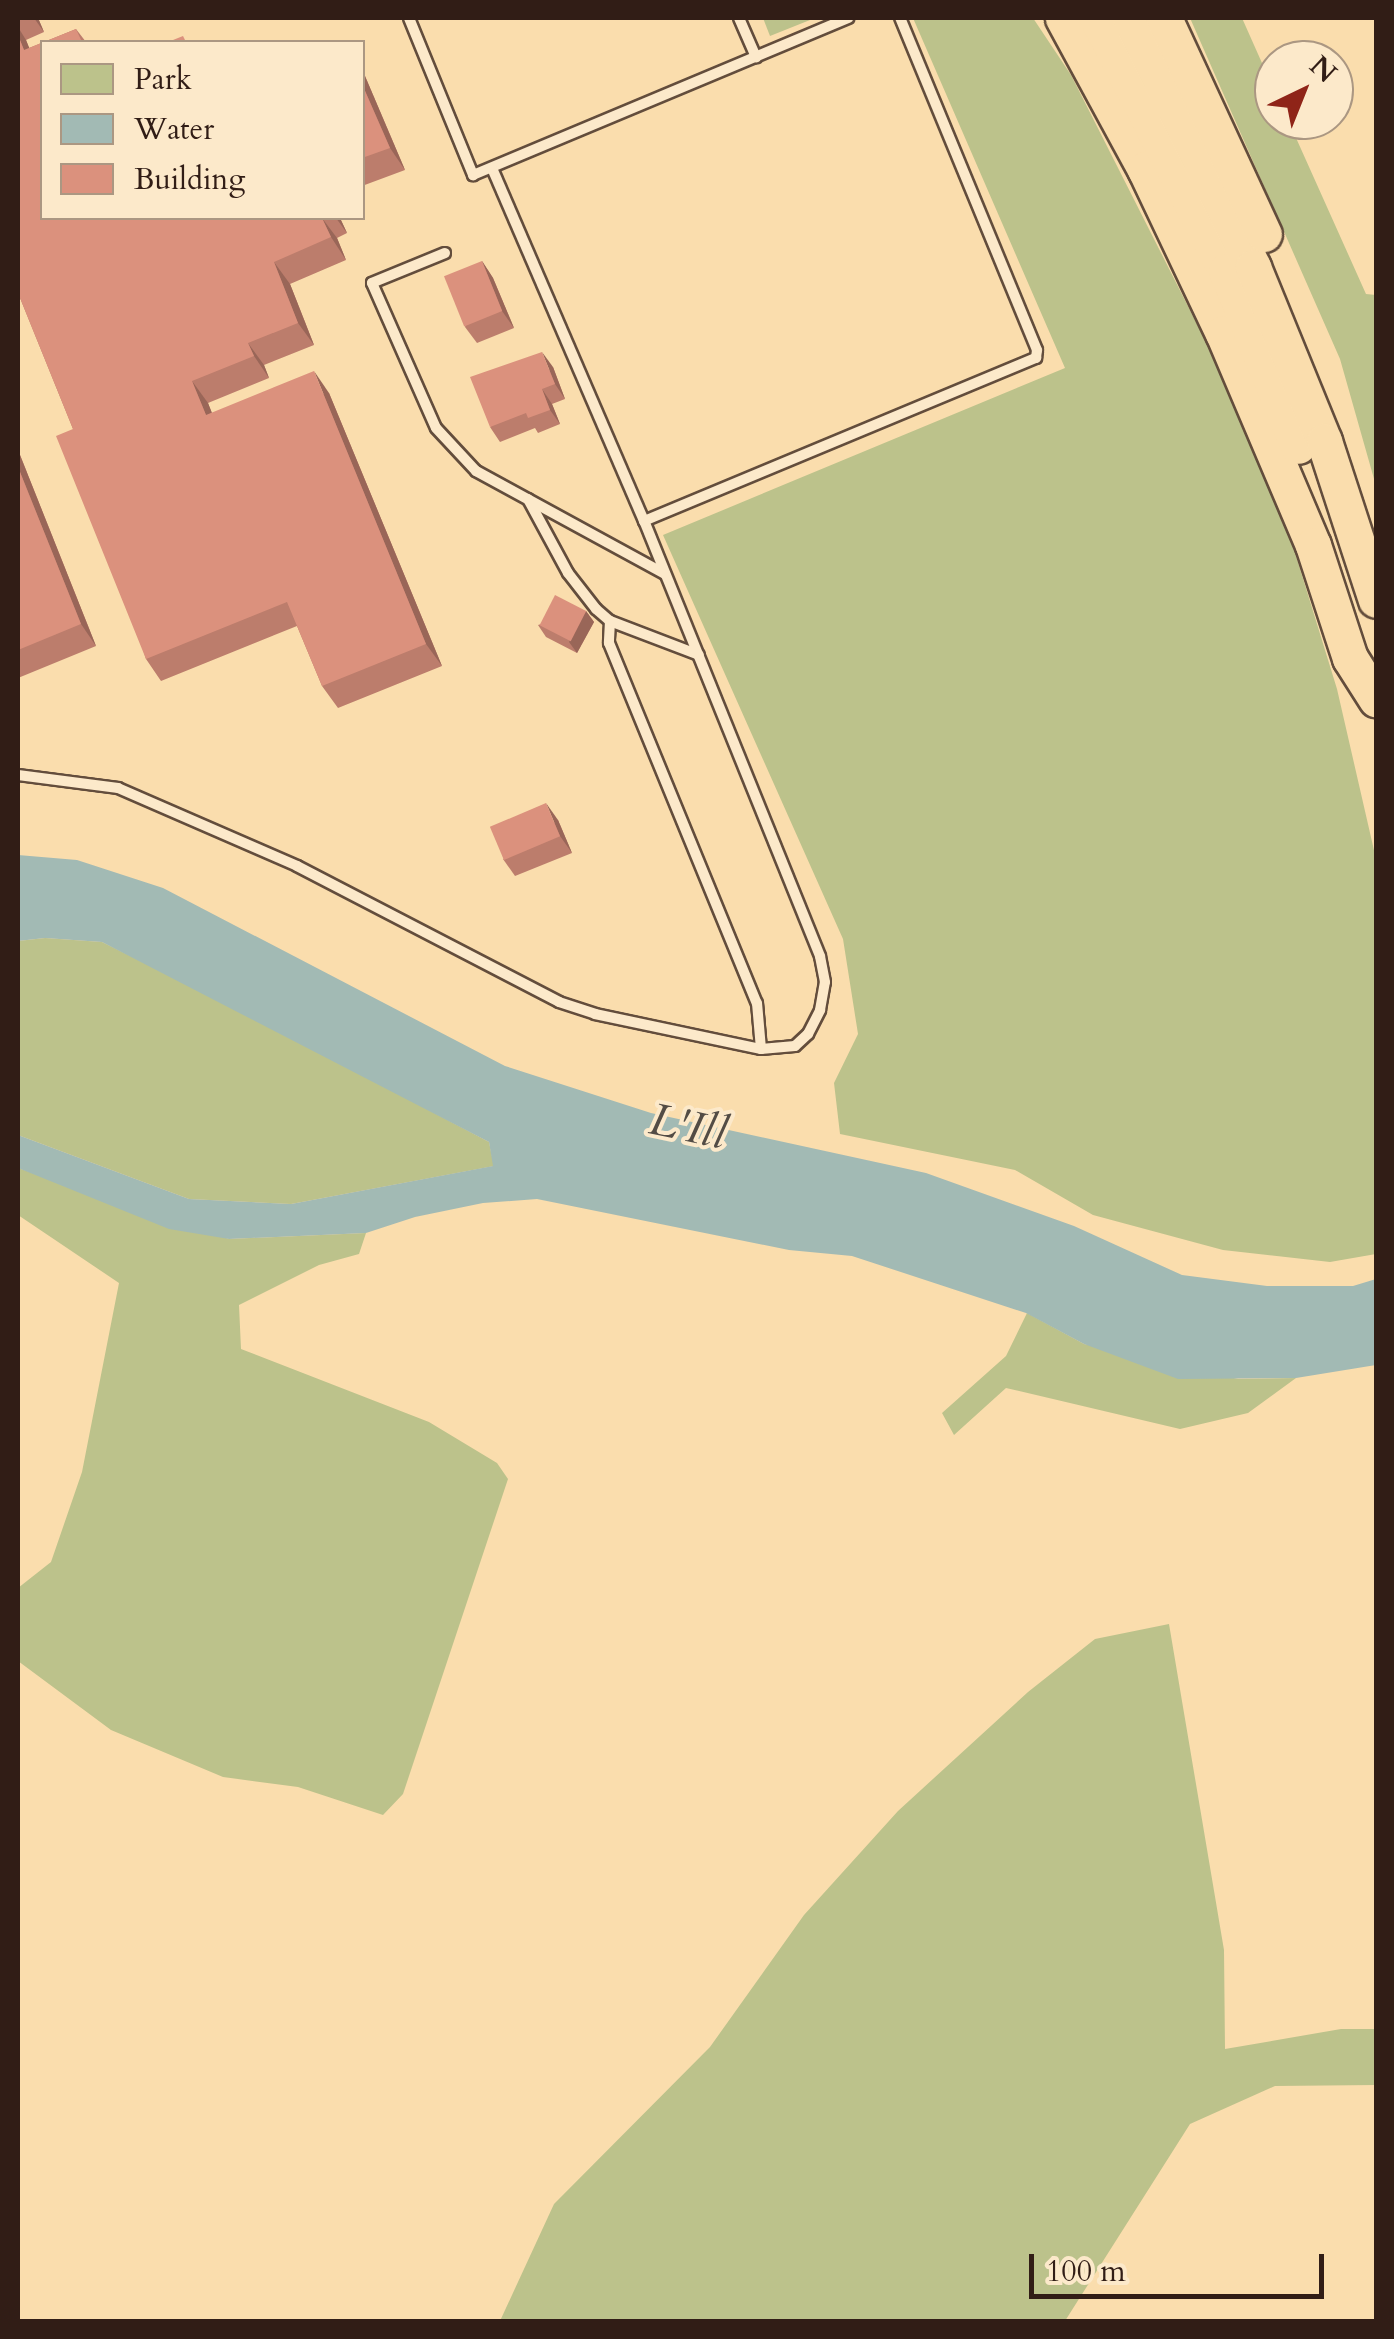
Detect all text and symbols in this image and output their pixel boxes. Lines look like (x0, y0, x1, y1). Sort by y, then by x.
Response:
legend (40, 40, 365, 220)
north arrow (1254, 40, 1354, 140)
text: N (1301, 47, 1345, 92)
text: Park (134, 59, 192, 100)
text: Water (134, 109, 214, 150)
text: Building (134, 159, 245, 200)
water label: L'Ill (645, 1093, 731, 1161)
scale bar (1034, 2234, 1329, 2296)
text: 100 m (1046, 2251, 1126, 2292)

